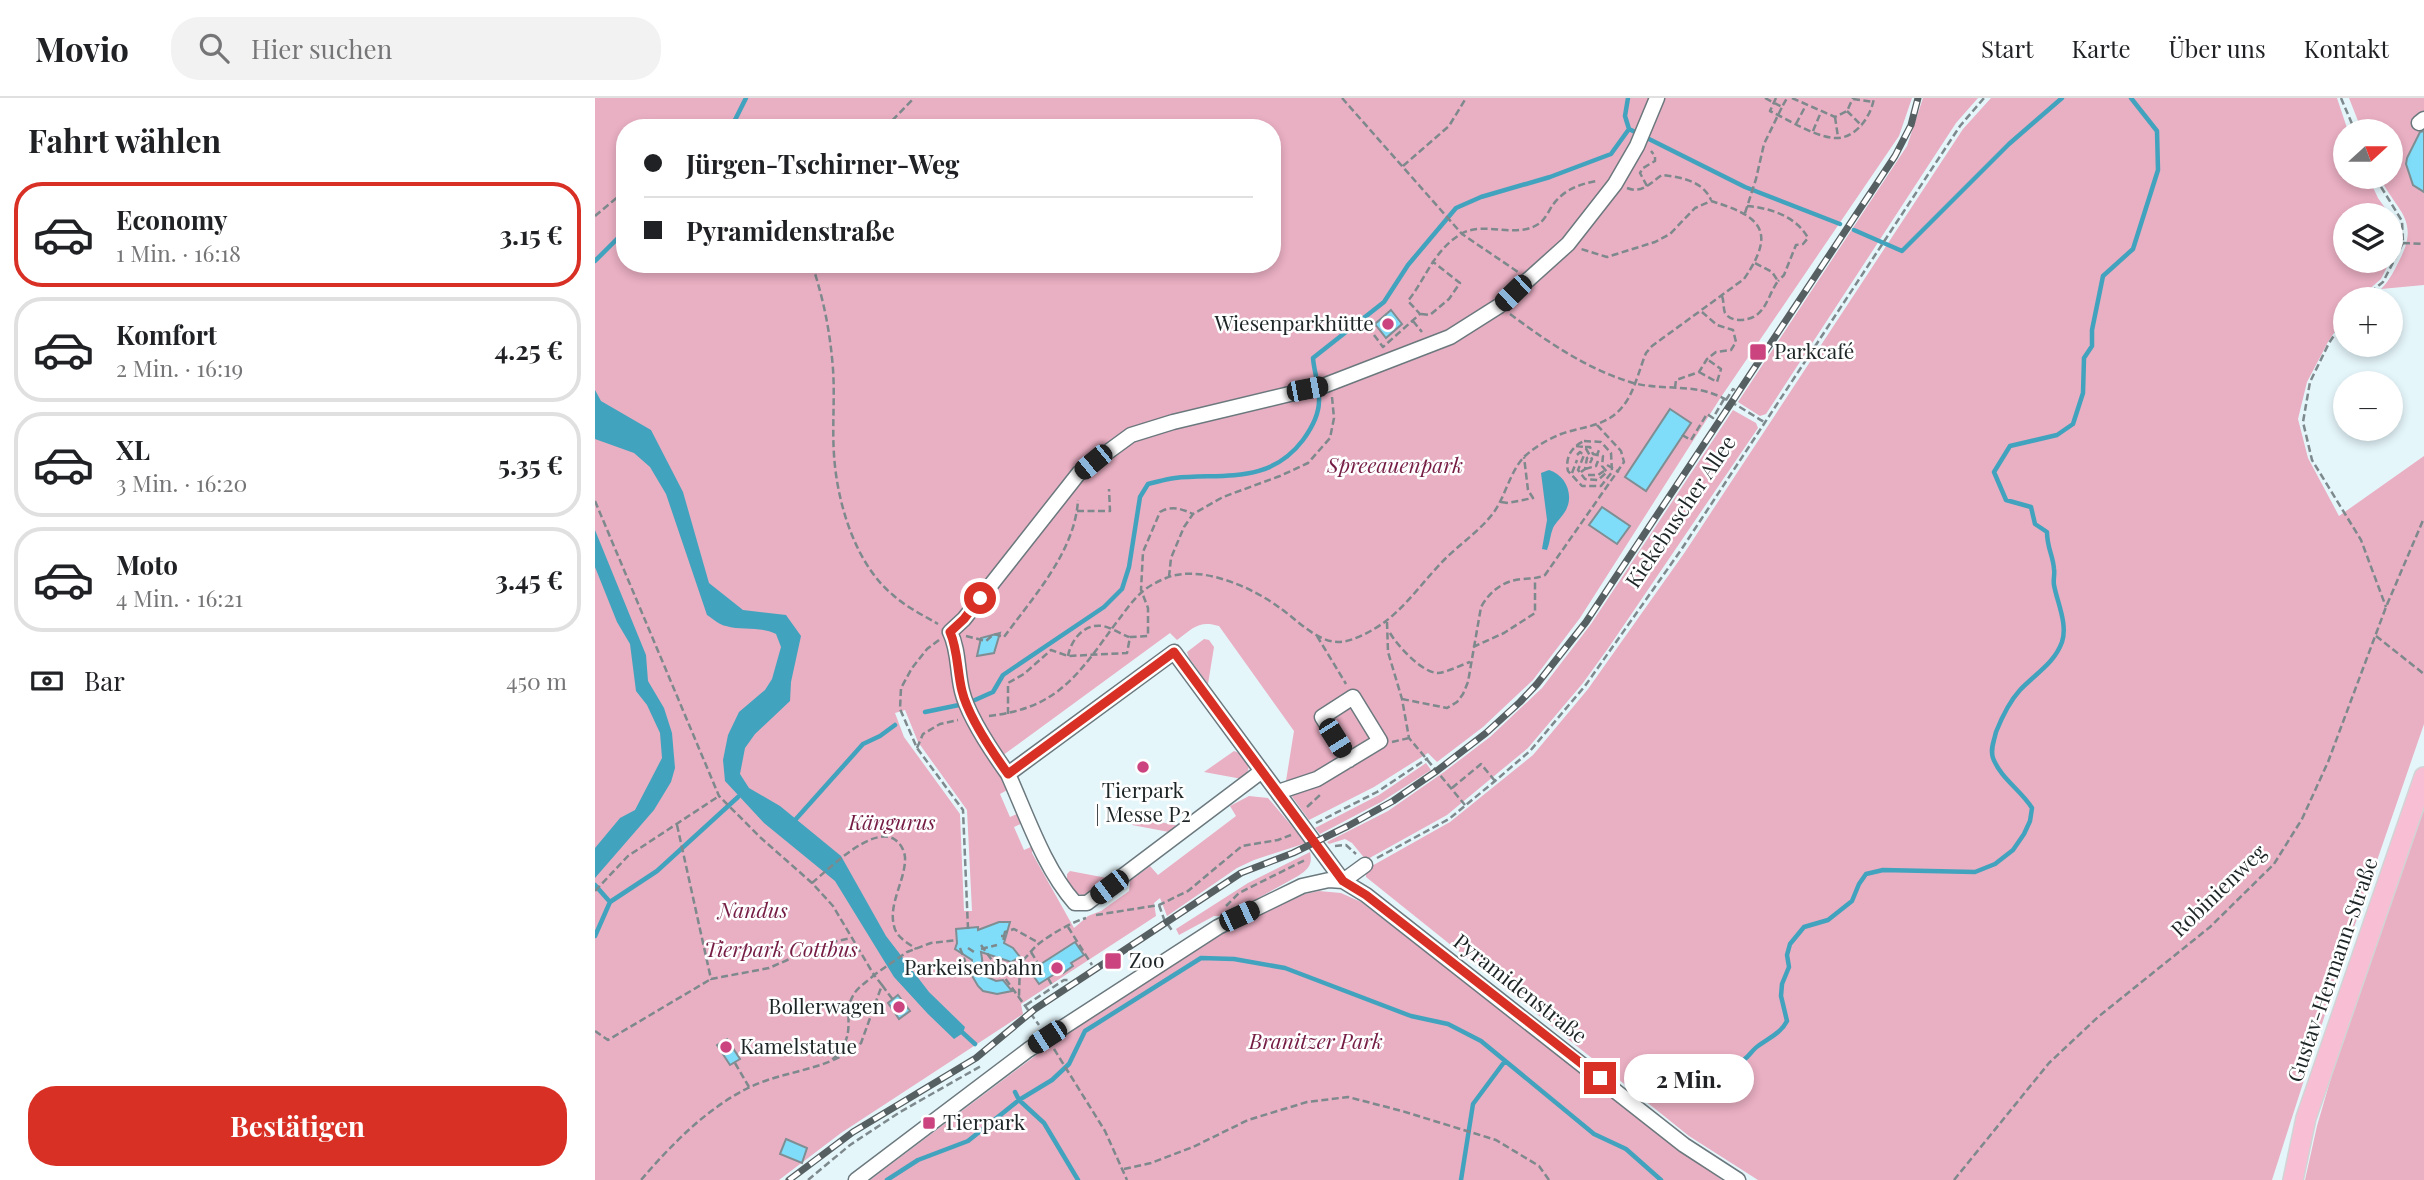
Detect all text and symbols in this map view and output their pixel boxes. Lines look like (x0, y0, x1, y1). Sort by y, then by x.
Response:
search box (171, 17, 661, 80)
text: Movio (35, 26, 129, 70)
icon: search (195, 29, 233, 67)
text: Hier suchen (251, 31, 392, 66)
text: Start (1981, 32, 2034, 64)
text: Karte (2072, 32, 2131, 64)
text: Über uns (2169, 32, 2266, 64)
text: Kontakt (2304, 32, 2389, 64)
text: Fahrt wählen (28, 118, 221, 161)
north arrow (2333, 119, 2403, 189)
map controls (2333, 119, 2403, 441)
text: Jürgen-Tschirner-Weg (686, 146, 959, 181)
text: Economy (116, 202, 227, 237)
icon: car (32, 203, 95, 266)
button: layers (2333, 203, 2403, 273)
text: Pyramidenstraße (686, 213, 895, 248)
text: 3.15 € (499, 217, 563, 252)
text: 1 Min. · 16:18 (116, 237, 241, 268)
car (1491, 271, 1536, 315)
button: + (2333, 287, 2403, 357)
place label: Wiesenparkhütte (1213, 308, 1374, 336)
marker: Wiesenparkhütte (1380, 316, 1396, 332)
text: Komfort (116, 317, 217, 352)
icon: car (32, 318, 95, 381)
text: 4.25 € (494, 332, 563, 367)
place label: Parkcafé (1774, 336, 1854, 364)
marker: Parkcafé (1748, 342, 1768, 362)
text: 2 Min. · 16:19 (116, 352, 243, 383)
button: − (2333, 371, 2403, 441)
car (1285, 375, 1330, 403)
street label: Kiekebuscher Allee (1618, 429, 1741, 593)
text: XL (116, 432, 150, 467)
icon: car (32, 433, 95, 496)
car (1071, 441, 1116, 483)
text: 5.35 € (498, 447, 563, 482)
park label: Spreeauenpark (1326, 450, 1463, 478)
text: 3 Min. · 16:20 (116, 467, 247, 498)
text: Moto (116, 547, 178, 582)
icon: car (32, 548, 95, 611)
text: 3.45 € (495, 562, 563, 597)
text: 4 Min. · 16:21 (116, 582, 243, 613)
route start (964, 582, 996, 614)
icon: cash (28, 662, 66, 700)
text: Bar (84, 663, 125, 698)
text: 450 m (506, 665, 567, 696)
car (1315, 715, 1356, 761)
marker: Tierpark | Messe P2 (1135, 759, 1151, 775)
place label: Tierpark | Messe P2 (1095, 775, 1191, 827)
park label: Kängurus (847, 807, 936, 835)
street label: Robinienweg (2164, 837, 2271, 942)
street label: Gustav-Hermann-Straße (2279, 853, 2383, 1085)
car (1086, 866, 1133, 908)
park label: Nandus (716, 895, 788, 923)
car (1216, 898, 1263, 934)
street label: Pyramidenstraße (1449, 926, 1594, 1048)
park label: Tierpark Cottbus (704, 934, 858, 962)
place label: Zoo (1129, 945, 1164, 973)
marker: Zoo (1103, 951, 1123, 971)
place label: Parkeisenbahn (904, 952, 1043, 980)
marker: Parkeisenbahn (1049, 960, 1065, 976)
place label: Bollerwagen (768, 991, 885, 1019)
marker: Bollerwagen (891, 999, 907, 1015)
car (1024, 1017, 1071, 1057)
park label: Branitzer Park (1248, 1026, 1383, 1054)
place label: Kamelstatue (740, 1031, 857, 1059)
marker: Kamelstatue (718, 1039, 734, 1055)
callout: 2 Min. (1625, 1054, 1754, 1102)
route end (1584, 1062, 1616, 1094)
text: 2 Min. (1656, 1063, 1722, 1094)
button: Bestätigen (28, 1086, 567, 1166)
place label: Tierpark (943, 1107, 1026, 1135)
marker: Tierpark (921, 1115, 937, 1131)

